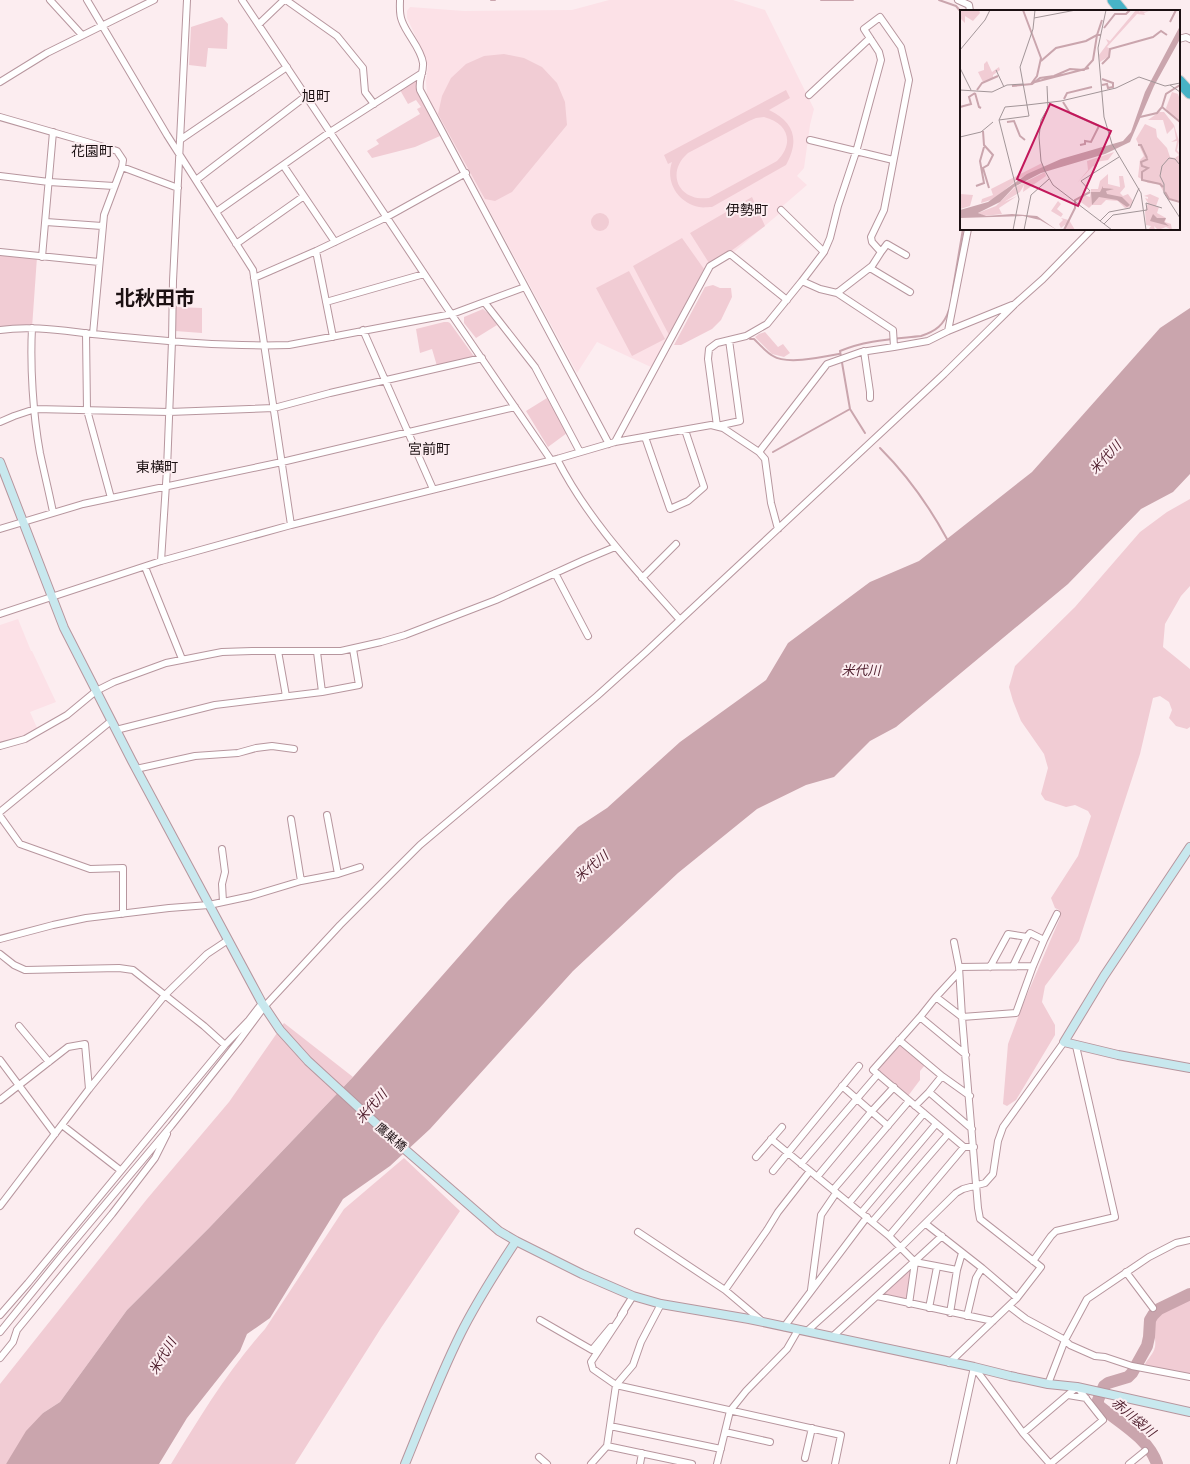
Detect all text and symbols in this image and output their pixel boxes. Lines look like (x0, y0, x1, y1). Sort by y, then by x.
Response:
inset map (960, 10, 1180, 230)
district label: 旭町 (302, 88, 330, 105)
district label: 花園町 (71, 143, 113, 160)
district label: 伊勢町 (726, 202, 768, 219)
district label: 北秋田市 (115, 286, 195, 310)
water label: 米代川 (1087, 437, 1126, 477)
district label: 宮前町 (408, 441, 450, 458)
district label: 東横町 (136, 459, 178, 476)
water label: 米代川 (841, 663, 882, 678)
water label: 米代川 (572, 847, 613, 885)
water label: 米代川 (353, 1085, 391, 1126)
street label: 鷹巣橋 (373, 1120, 409, 1154)
water label: 米代川 (146, 1334, 180, 1377)
water label: 赤川袋川 (1109, 1395, 1160, 1441)

